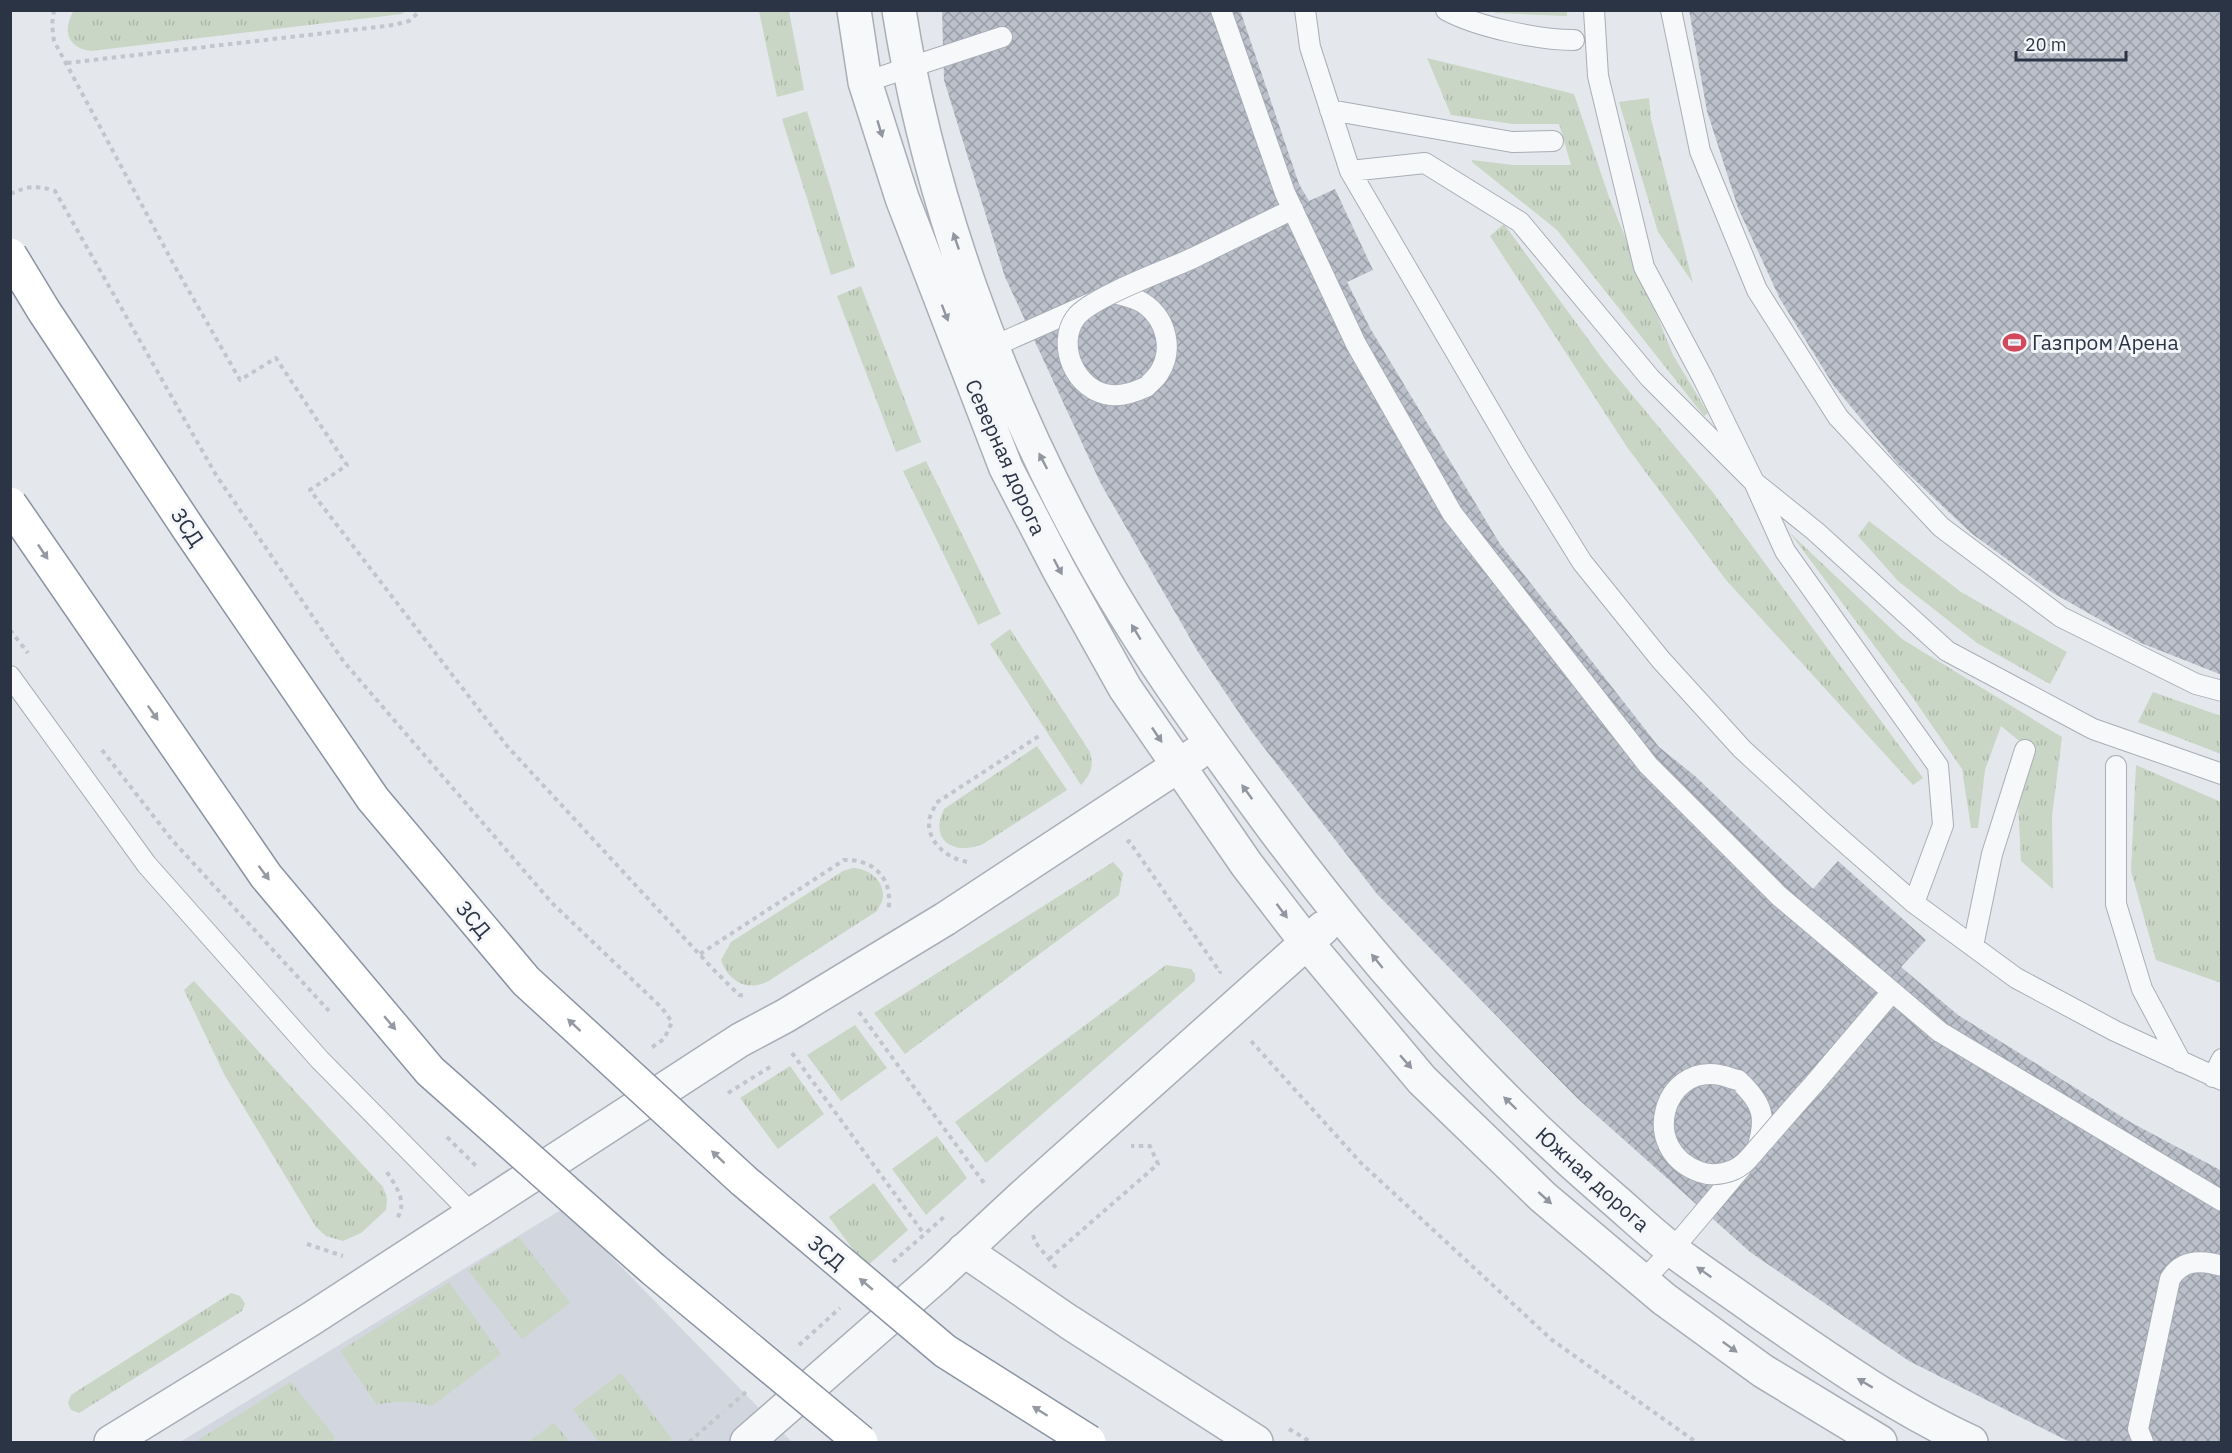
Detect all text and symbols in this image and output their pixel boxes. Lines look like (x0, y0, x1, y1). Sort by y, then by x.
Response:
scale bar (2016, 24, 2126, 62)
text: 20 m (2025, 33, 2067, 56)
one-way arrow (876, 120, 885, 138)
one-way arrow (951, 232, 960, 250)
one-way arrow (940, 304, 950, 322)
place label: Газпром Арена (2032, 328, 2179, 356)
sports icon: Газпром Арена (2001, 329, 2027, 355)
street label: Северная дорога (959, 375, 1053, 539)
one-way arrow (1038, 453, 1047, 470)
street label: ЗСД (165, 502, 211, 552)
one-way arrow (37, 544, 48, 560)
one-way arrow (1053, 559, 1063, 576)
one-way arrow (1131, 624, 1142, 640)
one-way arrow (148, 705, 159, 721)
one-way arrow (1151, 727, 1162, 743)
one-way arrow (1241, 785, 1253, 801)
one-way arrow (258, 866, 270, 881)
street label: ЗСД (450, 894, 498, 944)
one-way arrow (1276, 903, 1289, 919)
one-way arrow (1371, 953, 1384, 968)
one-way arrow (383, 1015, 396, 1031)
one-way arrow (567, 1019, 582, 1032)
one-way arrow (1399, 1054, 1412, 1069)
one-way arrow (1503, 1097, 1517, 1111)
street label: Южная дорога (1530, 1120, 1656, 1238)
one-way arrow (710, 1150, 725, 1164)
one-way arrow (1537, 1191, 1552, 1204)
street label: ЗСД (802, 1228, 852, 1276)
one-way arrow (1697, 1267, 1712, 1279)
one-way arrow (859, 1278, 874, 1291)
one-way arrow (1721, 1341, 1737, 1353)
one-way arrow (1857, 1377, 1873, 1388)
one-way arrow (1032, 1406, 1048, 1417)

